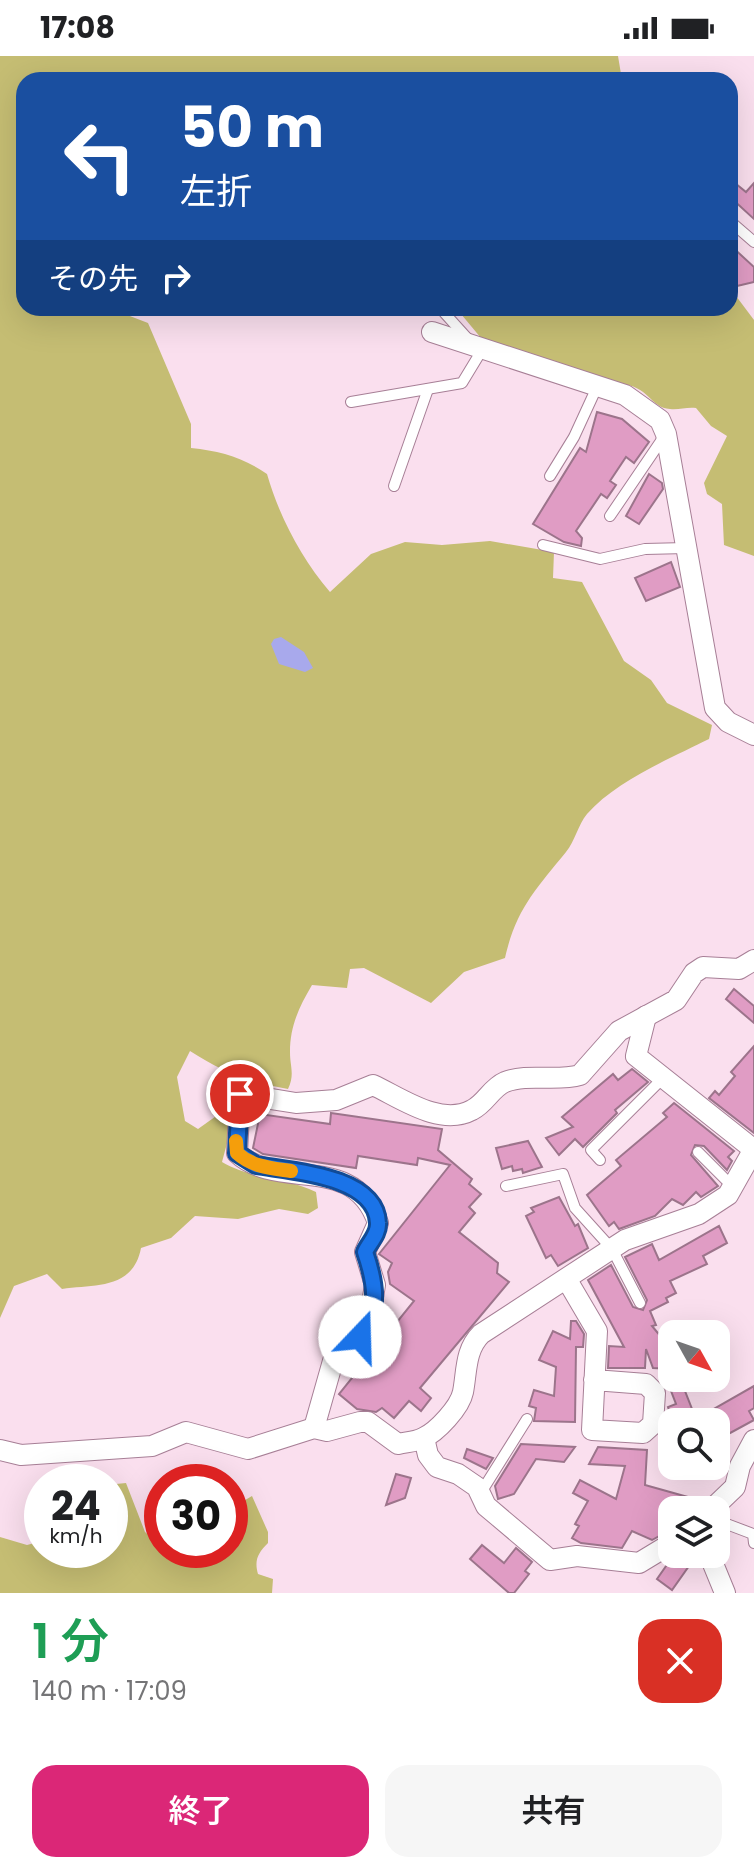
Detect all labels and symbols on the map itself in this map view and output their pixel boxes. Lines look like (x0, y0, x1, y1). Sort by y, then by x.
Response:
pin (206, 1060, 274, 1128)
position arrow (318, 1295, 402, 1379)
north arrow (658, 1320, 730, 1392)
speed limit sign: 30 (144, 1464, 248, 1568)

